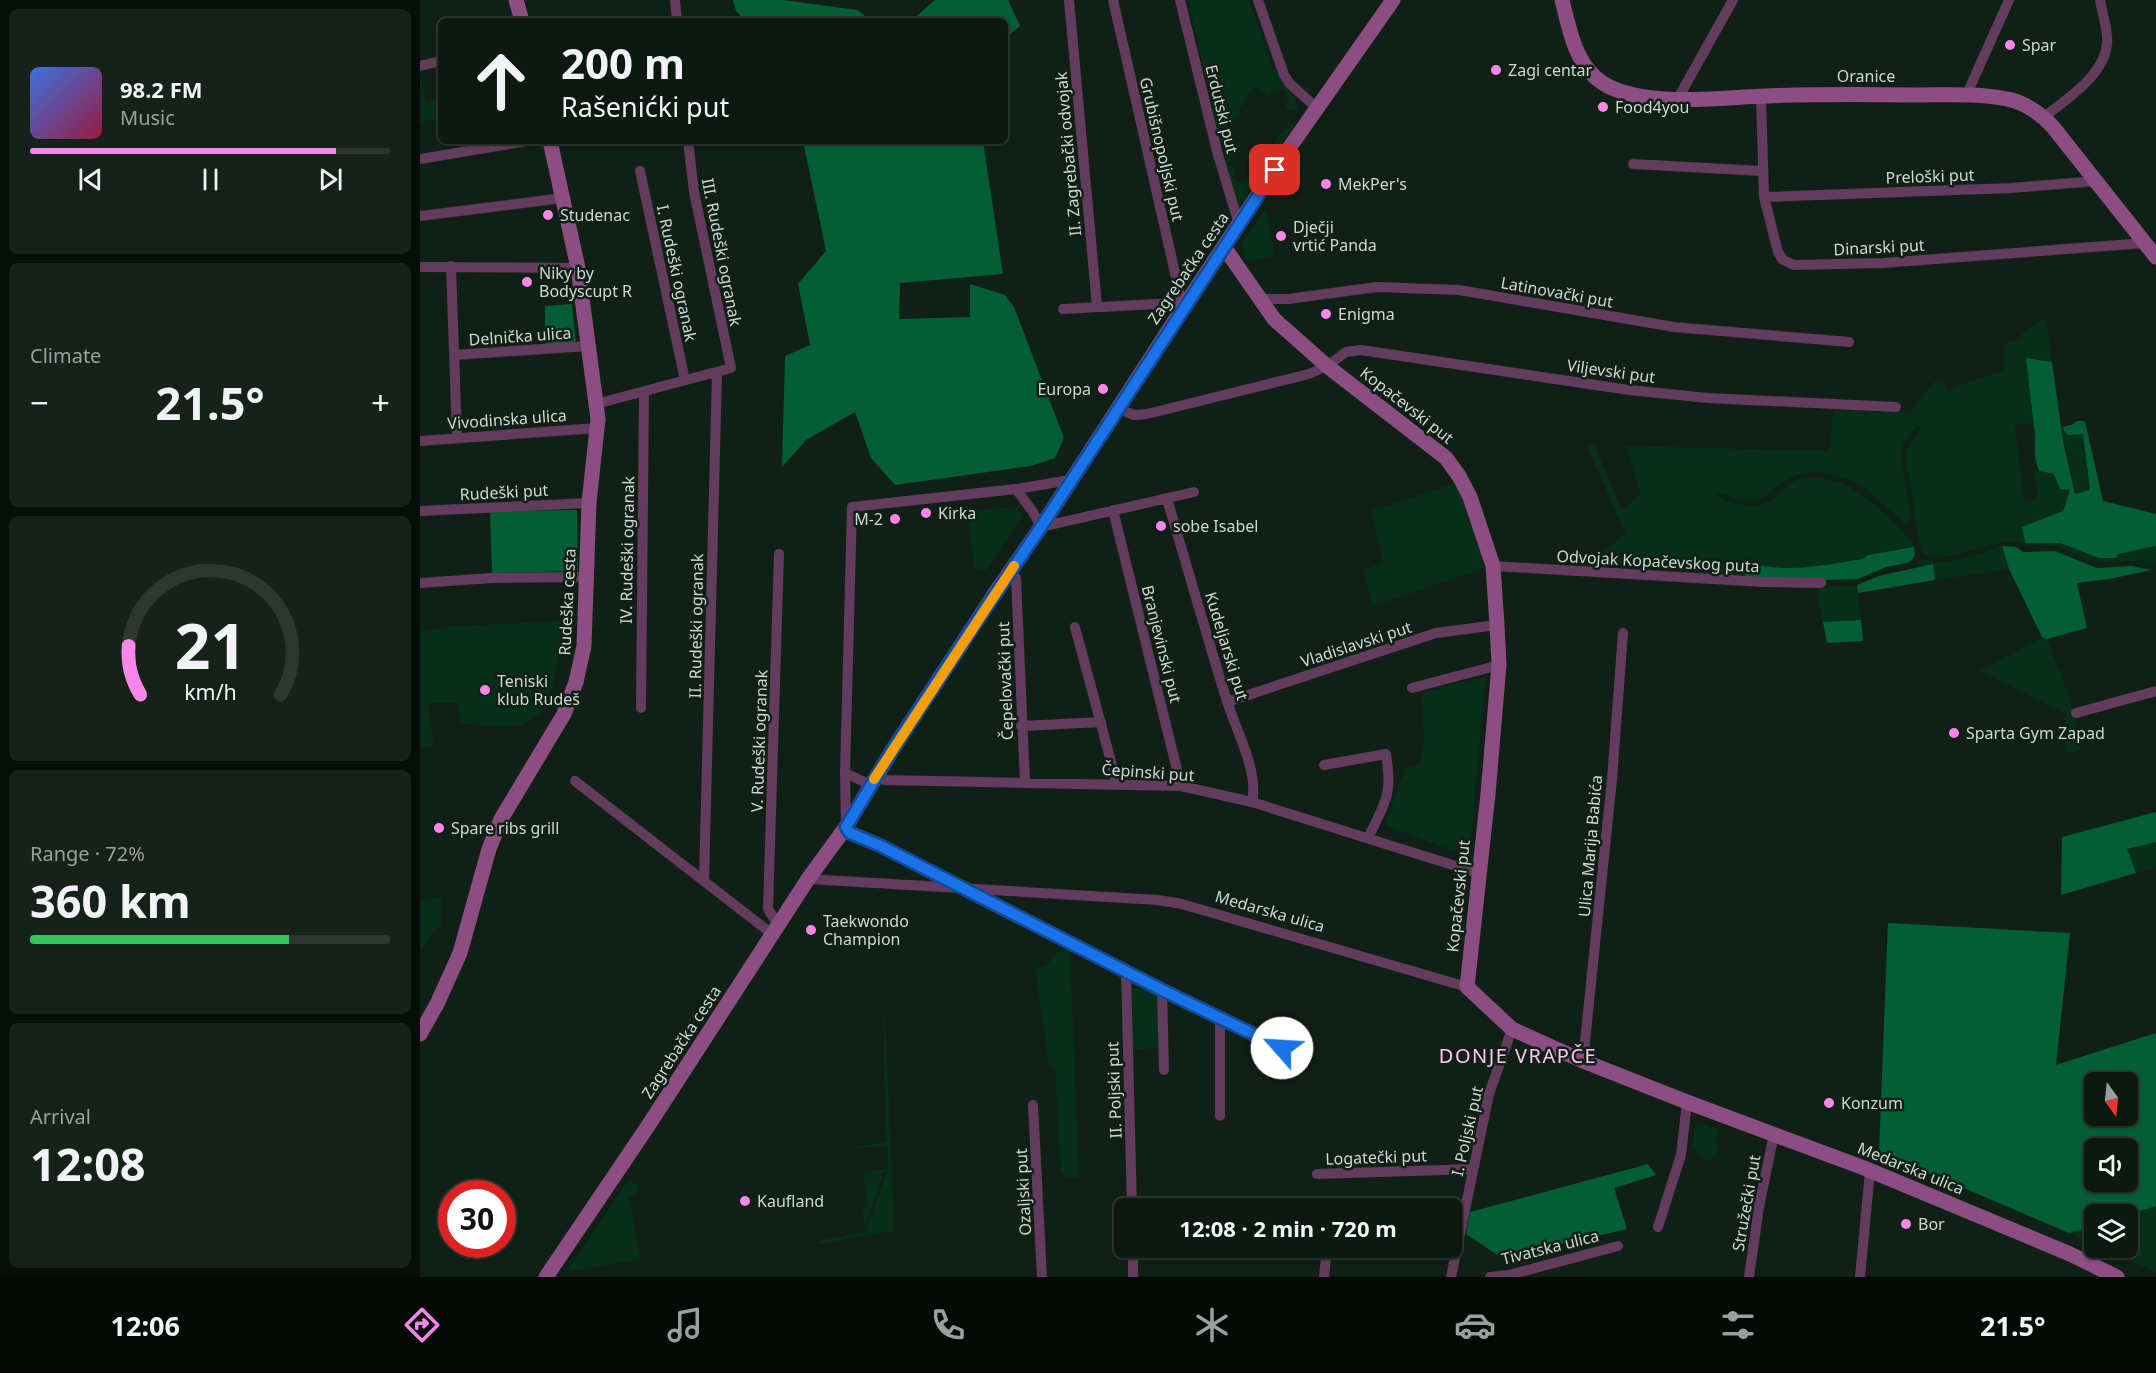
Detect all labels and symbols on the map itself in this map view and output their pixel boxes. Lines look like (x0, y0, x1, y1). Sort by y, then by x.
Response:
place label: Spar (2022, 34, 2057, 56)
marker: Spar (2003, 38, 2017, 52)
place label: Zagi centar (1508, 59, 1593, 81)
street label: Erdutski put (1200, 62, 1244, 156)
marker: Zagi centar (1489, 63, 1503, 77)
street label: Oranice (1837, 65, 1895, 87)
street label: II. Zagrebački odvojak (1050, 70, 1086, 237)
street label: Grubišnopoljski put (1135, 75, 1189, 223)
place label: Food4you (1615, 96, 1689, 118)
marker: Food4you (1596, 100, 1610, 114)
pin (1249, 144, 1300, 195)
street label: Preloški put (1885, 163, 1975, 189)
place label: MekPer's (1338, 173, 1407, 195)
street label: III. Rudeški ogranak (697, 176, 747, 328)
marker: MekPer's (1319, 177, 1333, 191)
street label: I. Rudeški ogranak (652, 203, 702, 344)
place label: Studenac (560, 204, 630, 226)
marker: Studenac (541, 208, 555, 222)
street label: Zagrebačka cesta (1142, 208, 1234, 328)
place label: Dječji vrtić Panda (1293, 216, 1377, 256)
marker: Dječji vrtić Panda (1274, 229, 1288, 243)
street label: Dinarski put (1833, 234, 1925, 260)
place label: Niky by Bodyscupt R (539, 262, 632, 302)
street label: Latinovački put (1499, 271, 1615, 313)
marker: Niky by Bodyscupt R (520, 275, 534, 289)
place label: Enigma (1338, 303, 1395, 325)
marker: Enigma (1319, 307, 1333, 321)
street label: Delnička ulica (468, 321, 572, 351)
street label: Viljevski put (1565, 354, 1657, 388)
street label: Kopačevski put (1356, 362, 1458, 449)
place label: Europa (1037, 378, 1091, 400)
marker: Europa (1096, 382, 1110, 396)
street label: Vivodinska ulica (447, 404, 567, 434)
street label: IV. Rudeški ogranak (615, 475, 639, 624)
street label: Rudeški put (459, 479, 549, 505)
place label: Kirka (938, 502, 976, 524)
marker: Kirka (919, 506, 933, 520)
place label: M-2 (854, 508, 883, 530)
marker: M-2 (888, 512, 902, 526)
place label: sobe Isabel (1173, 515, 1258, 537)
marker: sobe Isabel (1154, 519, 1168, 533)
street label: Odvojak Kopačevskog puta (1556, 545, 1760, 577)
street label: Rudeška cesta (553, 548, 581, 656)
street label: II. Rudeški ogranak (684, 553, 708, 699)
street label: Branjevinski put (1137, 583, 1187, 705)
street label: Kudeljarski put (1200, 589, 1254, 703)
street label: Vladislavski put (1298, 616, 1415, 672)
street label: Čepelovački put (992, 621, 1018, 741)
street label: V. Rudeški ogranak (746, 669, 772, 813)
place label: Teniski klub Rudeš (497, 670, 580, 710)
marker: Teniski klub Rudeš (478, 683, 492, 697)
place label: Sparta Gym Zapad (1966, 722, 2105, 744)
marker: Sparta Gym Zapad (1947, 726, 1961, 740)
street label: Čepinski put (1101, 758, 1195, 786)
street label: Ulica Marija Babića (1573, 774, 1607, 918)
place label: Spare ribs grill (451, 817, 559, 839)
marker: Spare ribs grill (432, 821, 446, 835)
street label: Kopačevski put (1441, 838, 1475, 953)
street label: Medarska ulica (1213, 885, 1327, 937)
place label: Taekwondo Champion (823, 910, 909, 950)
marker: Taekwondo Champion (804, 923, 818, 937)
street label: Zagrebačka cesta (636, 981, 726, 1103)
position arrow (1250, 1016, 1314, 1080)
street label: II. Poljski put (1101, 1041, 1127, 1139)
district label: DONJE VRAPČE (1439, 1042, 1597, 1069)
north arrow (2084, 1072, 2138, 1126)
street label: I. Poljski put (1446, 1084, 1488, 1178)
place label: Konzum (1841, 1092, 1903, 1114)
marker: Konzum (1822, 1096, 1836, 1110)
street label: Medarska ulica (1854, 1137, 1968, 1199)
street label: Logatečki put (1325, 1144, 1427, 1170)
street label: Ozaljski put (1010, 1148, 1036, 1236)
street label: Stružečki put (1727, 1153, 1765, 1253)
speed limit sign: 30 (438, 1180, 516, 1258)
place label: Kaufland (757, 1190, 824, 1212)
marker: Kaufland (738, 1194, 752, 1208)
place label: Bor (1918, 1213, 1945, 1235)
marker: Bor (1899, 1217, 1913, 1231)
street label: Tivatska ulica (1499, 1224, 1601, 1270)

